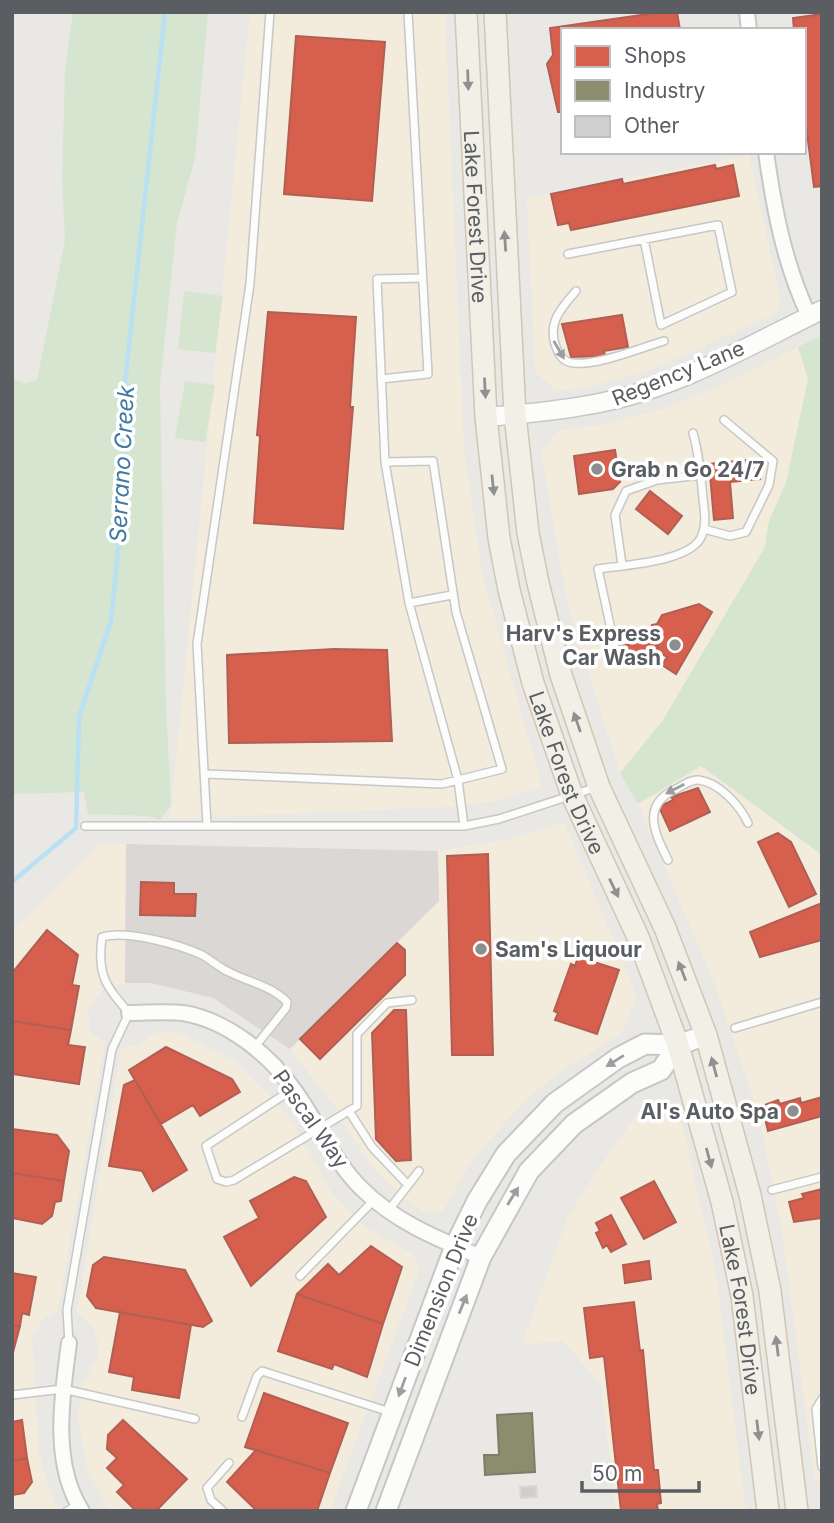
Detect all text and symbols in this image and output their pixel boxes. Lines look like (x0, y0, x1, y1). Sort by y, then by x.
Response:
legend (561, 28, 806, 154)
text: Shops (624, 43, 686, 68)
one-way arrow (463, 70, 474, 92)
text: Industry (624, 78, 706, 103)
text: Other (624, 113, 680, 138)
street label: Lake Forest Drive (459, 130, 493, 304)
one-way arrow (500, 230, 511, 252)
street label: Regency Lane (608, 335, 748, 411)
one-way arrow (552, 340, 565, 360)
one-way arrow (479, 377, 490, 399)
water label: Serrano Creek (104, 384, 140, 543)
place label: Grab n Go 24/7 (611, 457, 765, 482)
marker: Grab n Go 24/7 (589, 461, 605, 477)
one-way arrow (488, 474, 499, 496)
place label: Harv's Express Car Wash (506, 621, 661, 670)
marker: Harv's Express Car Wash (667, 637, 683, 653)
street label: Lake Forest Drive (524, 688, 610, 858)
one-way arrow (571, 711, 582, 732)
one-way arrow (665, 783, 685, 795)
one-way arrow (608, 878, 620, 898)
place label: Sam's Liquour (495, 937, 642, 962)
marker: Sam's Liquour (473, 941, 489, 957)
one-way arrow (676, 961, 687, 982)
one-way arrow (605, 1055, 624, 1068)
one-way arrow (709, 1056, 719, 1077)
street label: Pascal Way (268, 1065, 354, 1173)
place label: Al's Auto Spa (640, 1099, 779, 1124)
marker: Al's Auto Spa (785, 1103, 801, 1119)
one-way arrow (705, 1148, 715, 1169)
one-way arrow (507, 1187, 520, 1206)
street label: Dimension Drive (399, 1210, 483, 1370)
street label: Lake Forest Drive (715, 1222, 766, 1397)
one-way arrow (457, 1294, 468, 1315)
one-way arrow (772, 1335, 783, 1357)
one-way arrow (396, 1376, 407, 1397)
one-way arrow (753, 1419, 764, 1441)
scale bar (582, 1450, 699, 1494)
text: 50 m (592, 1461, 642, 1486)

